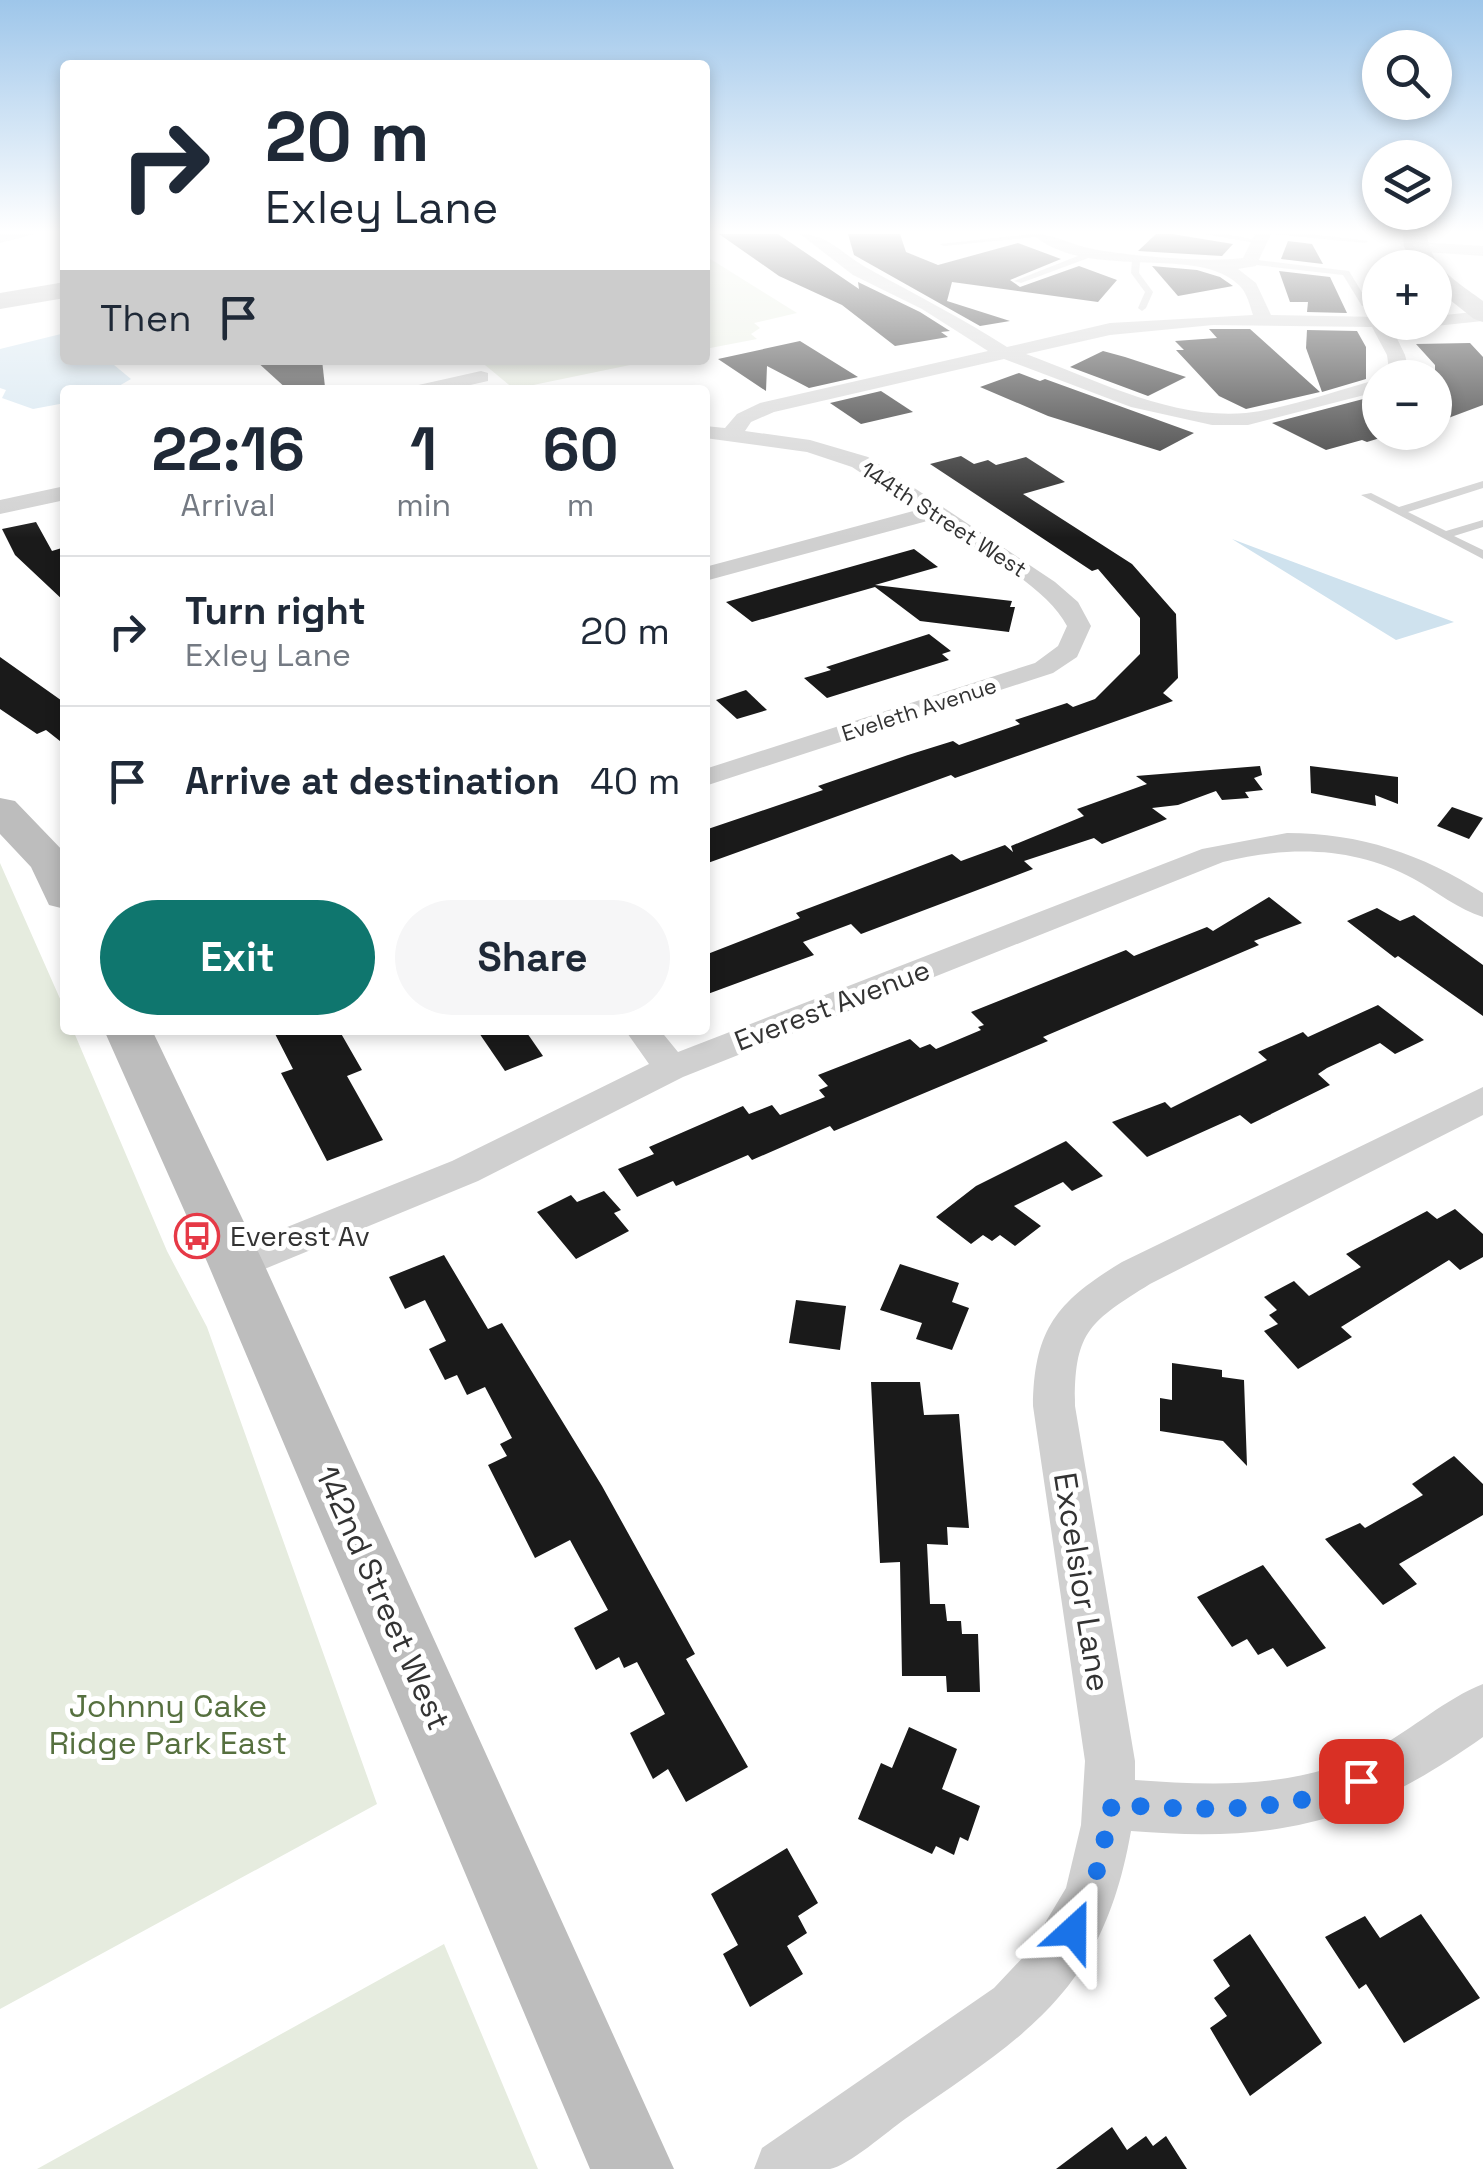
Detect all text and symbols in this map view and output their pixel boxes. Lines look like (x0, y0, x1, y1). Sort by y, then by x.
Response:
map controls (1362, 30, 1452, 450)
button: search (1362, 30, 1452, 120)
text: 20 m (265, 92, 430, 181)
icon: right (100, 100, 230, 230)
button: layers (1362, 140, 1452, 230)
text: Exley Lane (265, 179, 498, 236)
button: + (1362, 250, 1452, 340)
icon: arrive (211, 290, 266, 345)
text: Then (100, 294, 191, 342)
button: − (1362, 360, 1452, 450)
text: 22:16 (151, 411, 305, 488)
text: 1 (410, 411, 437, 488)
text: 60 (543, 411, 619, 488)
street label: 144th Street West (856, 455, 1032, 583)
text: Arrival (181, 485, 276, 525)
text: min (396, 485, 451, 525)
text: m (567, 485, 594, 525)
text: Turn right (185, 587, 366, 635)
icon: right (100, 604, 155, 659)
text: 20 m (580, 607, 670, 655)
text: Exley Lane (185, 635, 351, 675)
street label: Eveleth Avenue (838, 671, 1000, 747)
icon: arrive (100, 754, 155, 809)
text: Arrive at destination (185, 757, 560, 805)
text: 40 m (590, 757, 681, 805)
button: Exit (100, 900, 375, 1015)
button: Share (395, 900, 670, 1015)
street label: Everest Avenue (729, 951, 935, 1059)
bus stop icon: Everest Av (174, 1213, 220, 1259)
place label: Everest Av (230, 1218, 370, 1254)
street label: 142nd Street West (307, 1460, 459, 1736)
street label: Excelsior Lane (1045, 1470, 1119, 1694)
park label: Johnny Cake Ridge Park East (49, 1686, 287, 1763)
pin (1319, 1739, 1404, 1824)
icon: arrive (1334, 1754, 1389, 1809)
position arrow (1021, 1879, 1125, 1983)

